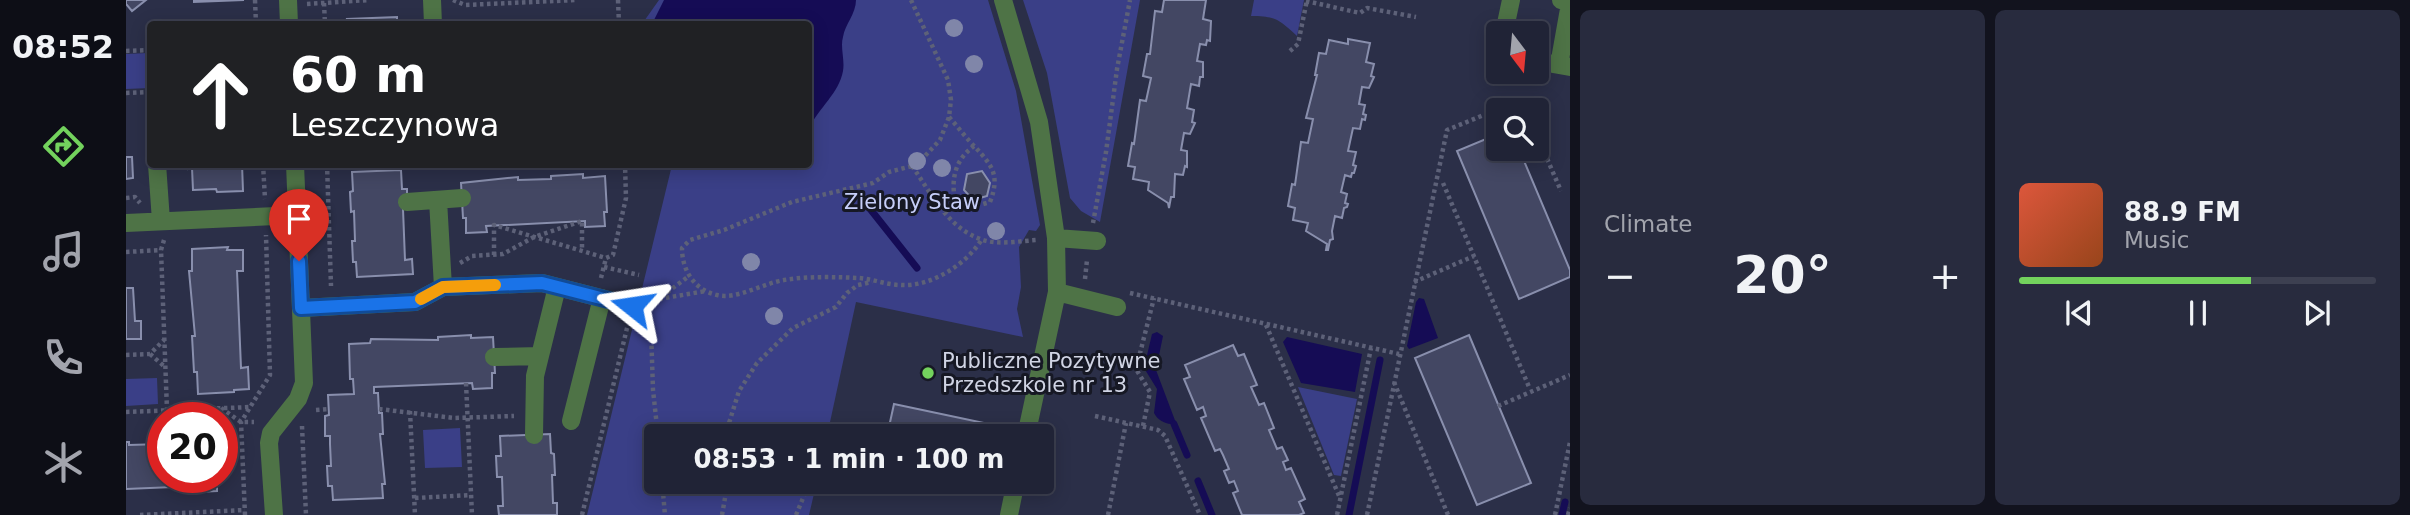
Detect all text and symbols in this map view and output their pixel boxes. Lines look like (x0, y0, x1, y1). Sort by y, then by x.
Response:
north arrow (1486, 21, 1549, 84)
map controls (1486, 21, 1549, 161)
text: 08:52 (12, 28, 114, 66)
text: 60 m (290, 47, 426, 104)
icon: ahead (175, 49, 266, 140)
button: search (1486, 98, 1549, 161)
text: Leszczynowa (290, 106, 499, 144)
icon: directions (39, 122, 88, 171)
pin (269, 189, 329, 261)
park label: Zielony Staw (844, 190, 980, 214)
text: 88.9 FM (2124, 197, 2241, 227)
icon: arrive (280, 200, 318, 238)
text: Climate (1604, 211, 1693, 237)
icon: music (39, 227, 88, 276)
text: Music (2124, 227, 2189, 253)
text: 20° (1733, 245, 1832, 305)
text: − (1604, 254, 1636, 298)
text: + (1929, 254, 1961, 298)
position arrow (595, 269, 669, 343)
icon: previous (2060, 294, 2098, 332)
icon: pause (2179, 294, 2217, 332)
icon: next (2298, 294, 2336, 332)
icon: phone (39, 333, 88, 382)
place label: Publiczne Pozytywne Przedszkole nr 13 (942, 349, 1160, 397)
marker: Publiczne Pozytywne Przedszkole nr 13 (920, 365, 936, 381)
speed limit sign: 20 (147, 402, 238, 493)
icon: climate (39, 438, 88, 487)
text: 08:53 · 1 min · 100 m (694, 444, 1004, 474)

